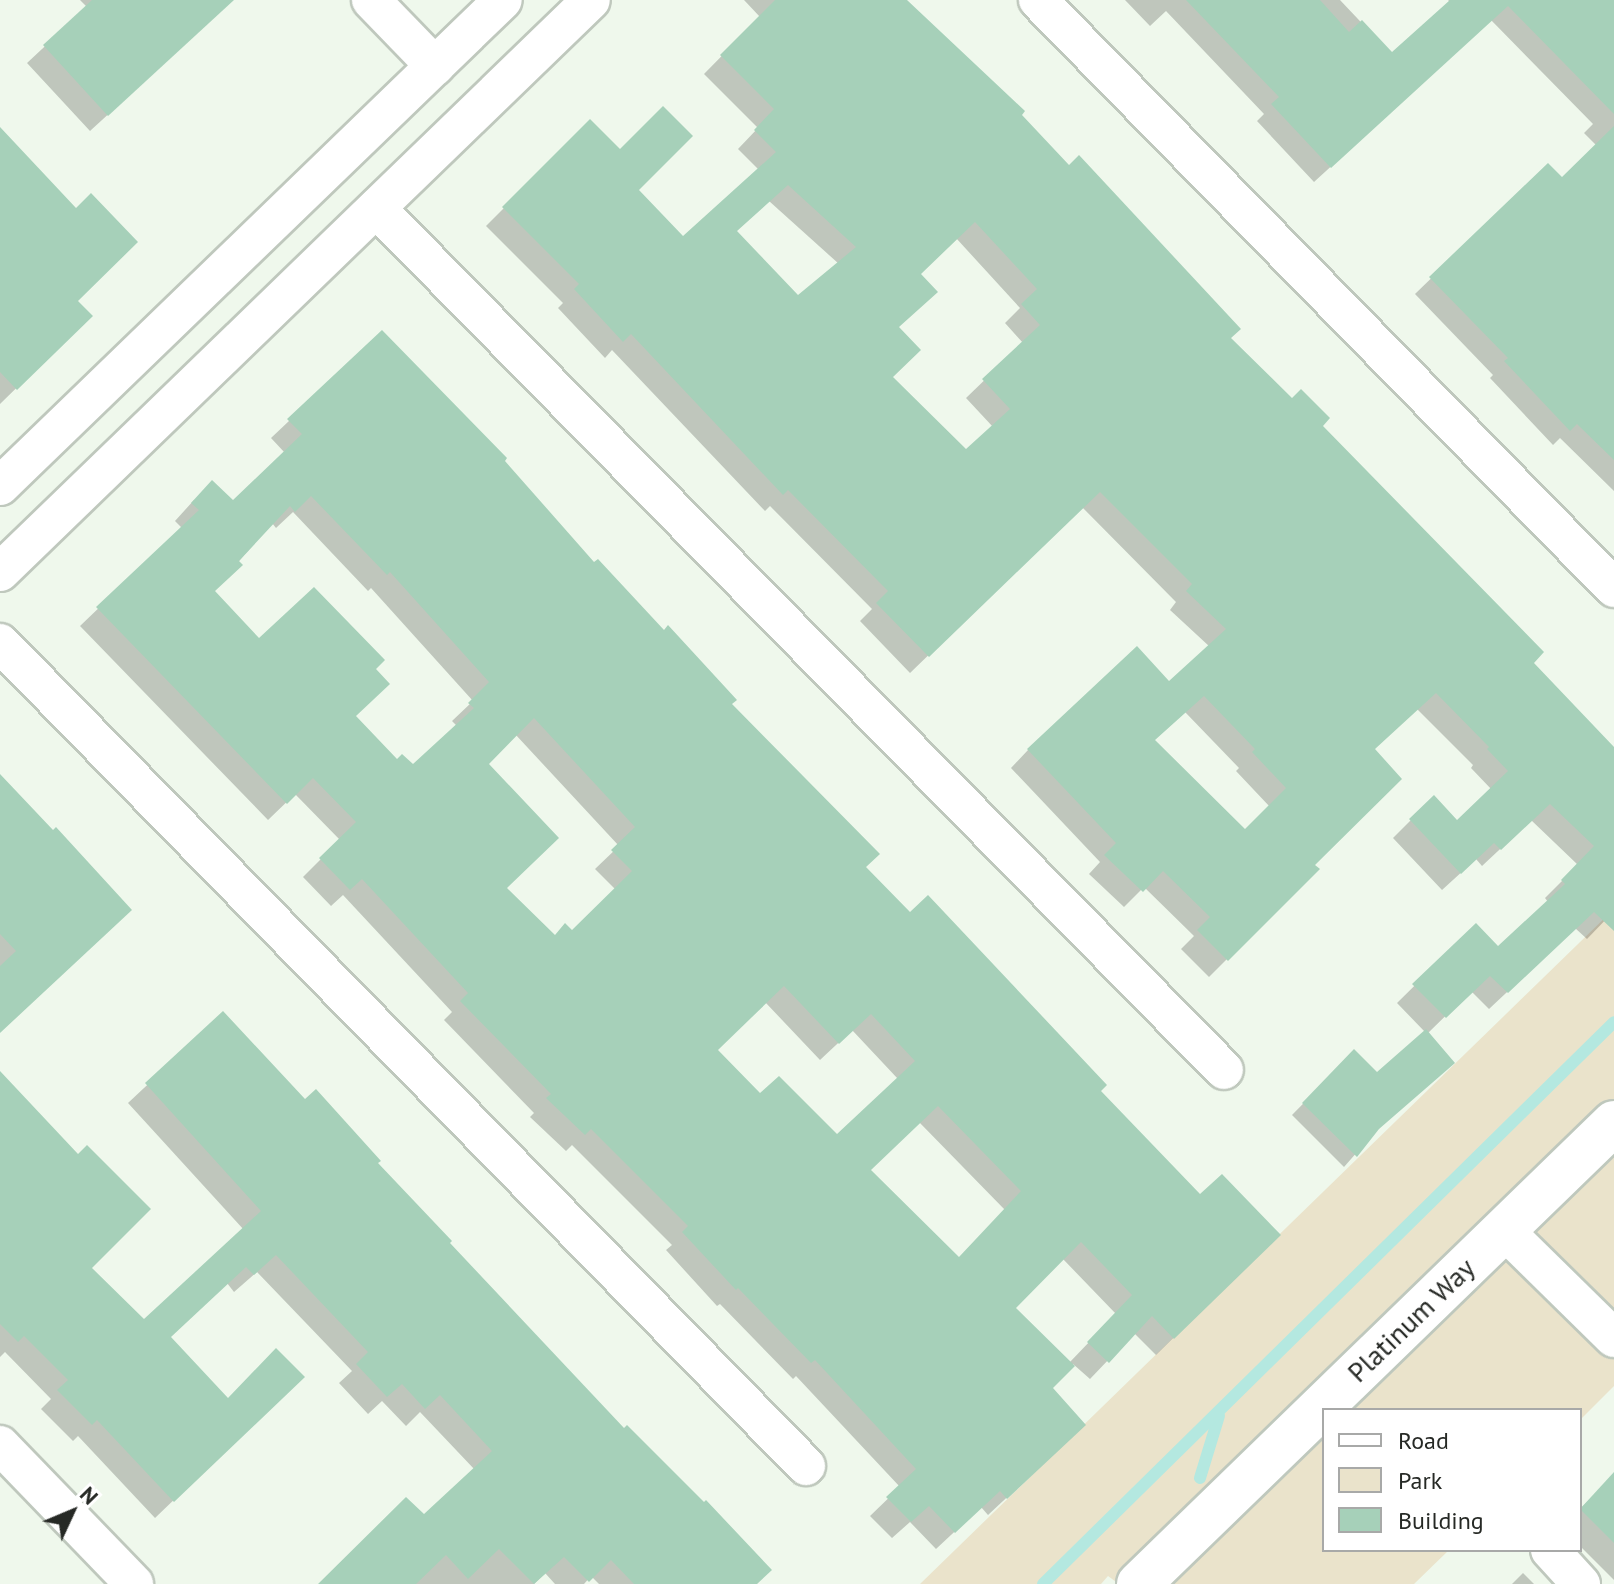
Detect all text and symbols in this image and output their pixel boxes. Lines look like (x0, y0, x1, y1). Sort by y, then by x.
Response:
street label: Platinum Way (1340, 1251, 1482, 1389)
legend (1322, 1408, 1582, 1552)
text: Road (1398, 1425, 1449, 1456)
text: Park (1398, 1465, 1442, 1496)
north arrow (32, 1472, 112, 1552)
text: N (74, 1480, 104, 1510)
text: Building (1398, 1505, 1484, 1536)

